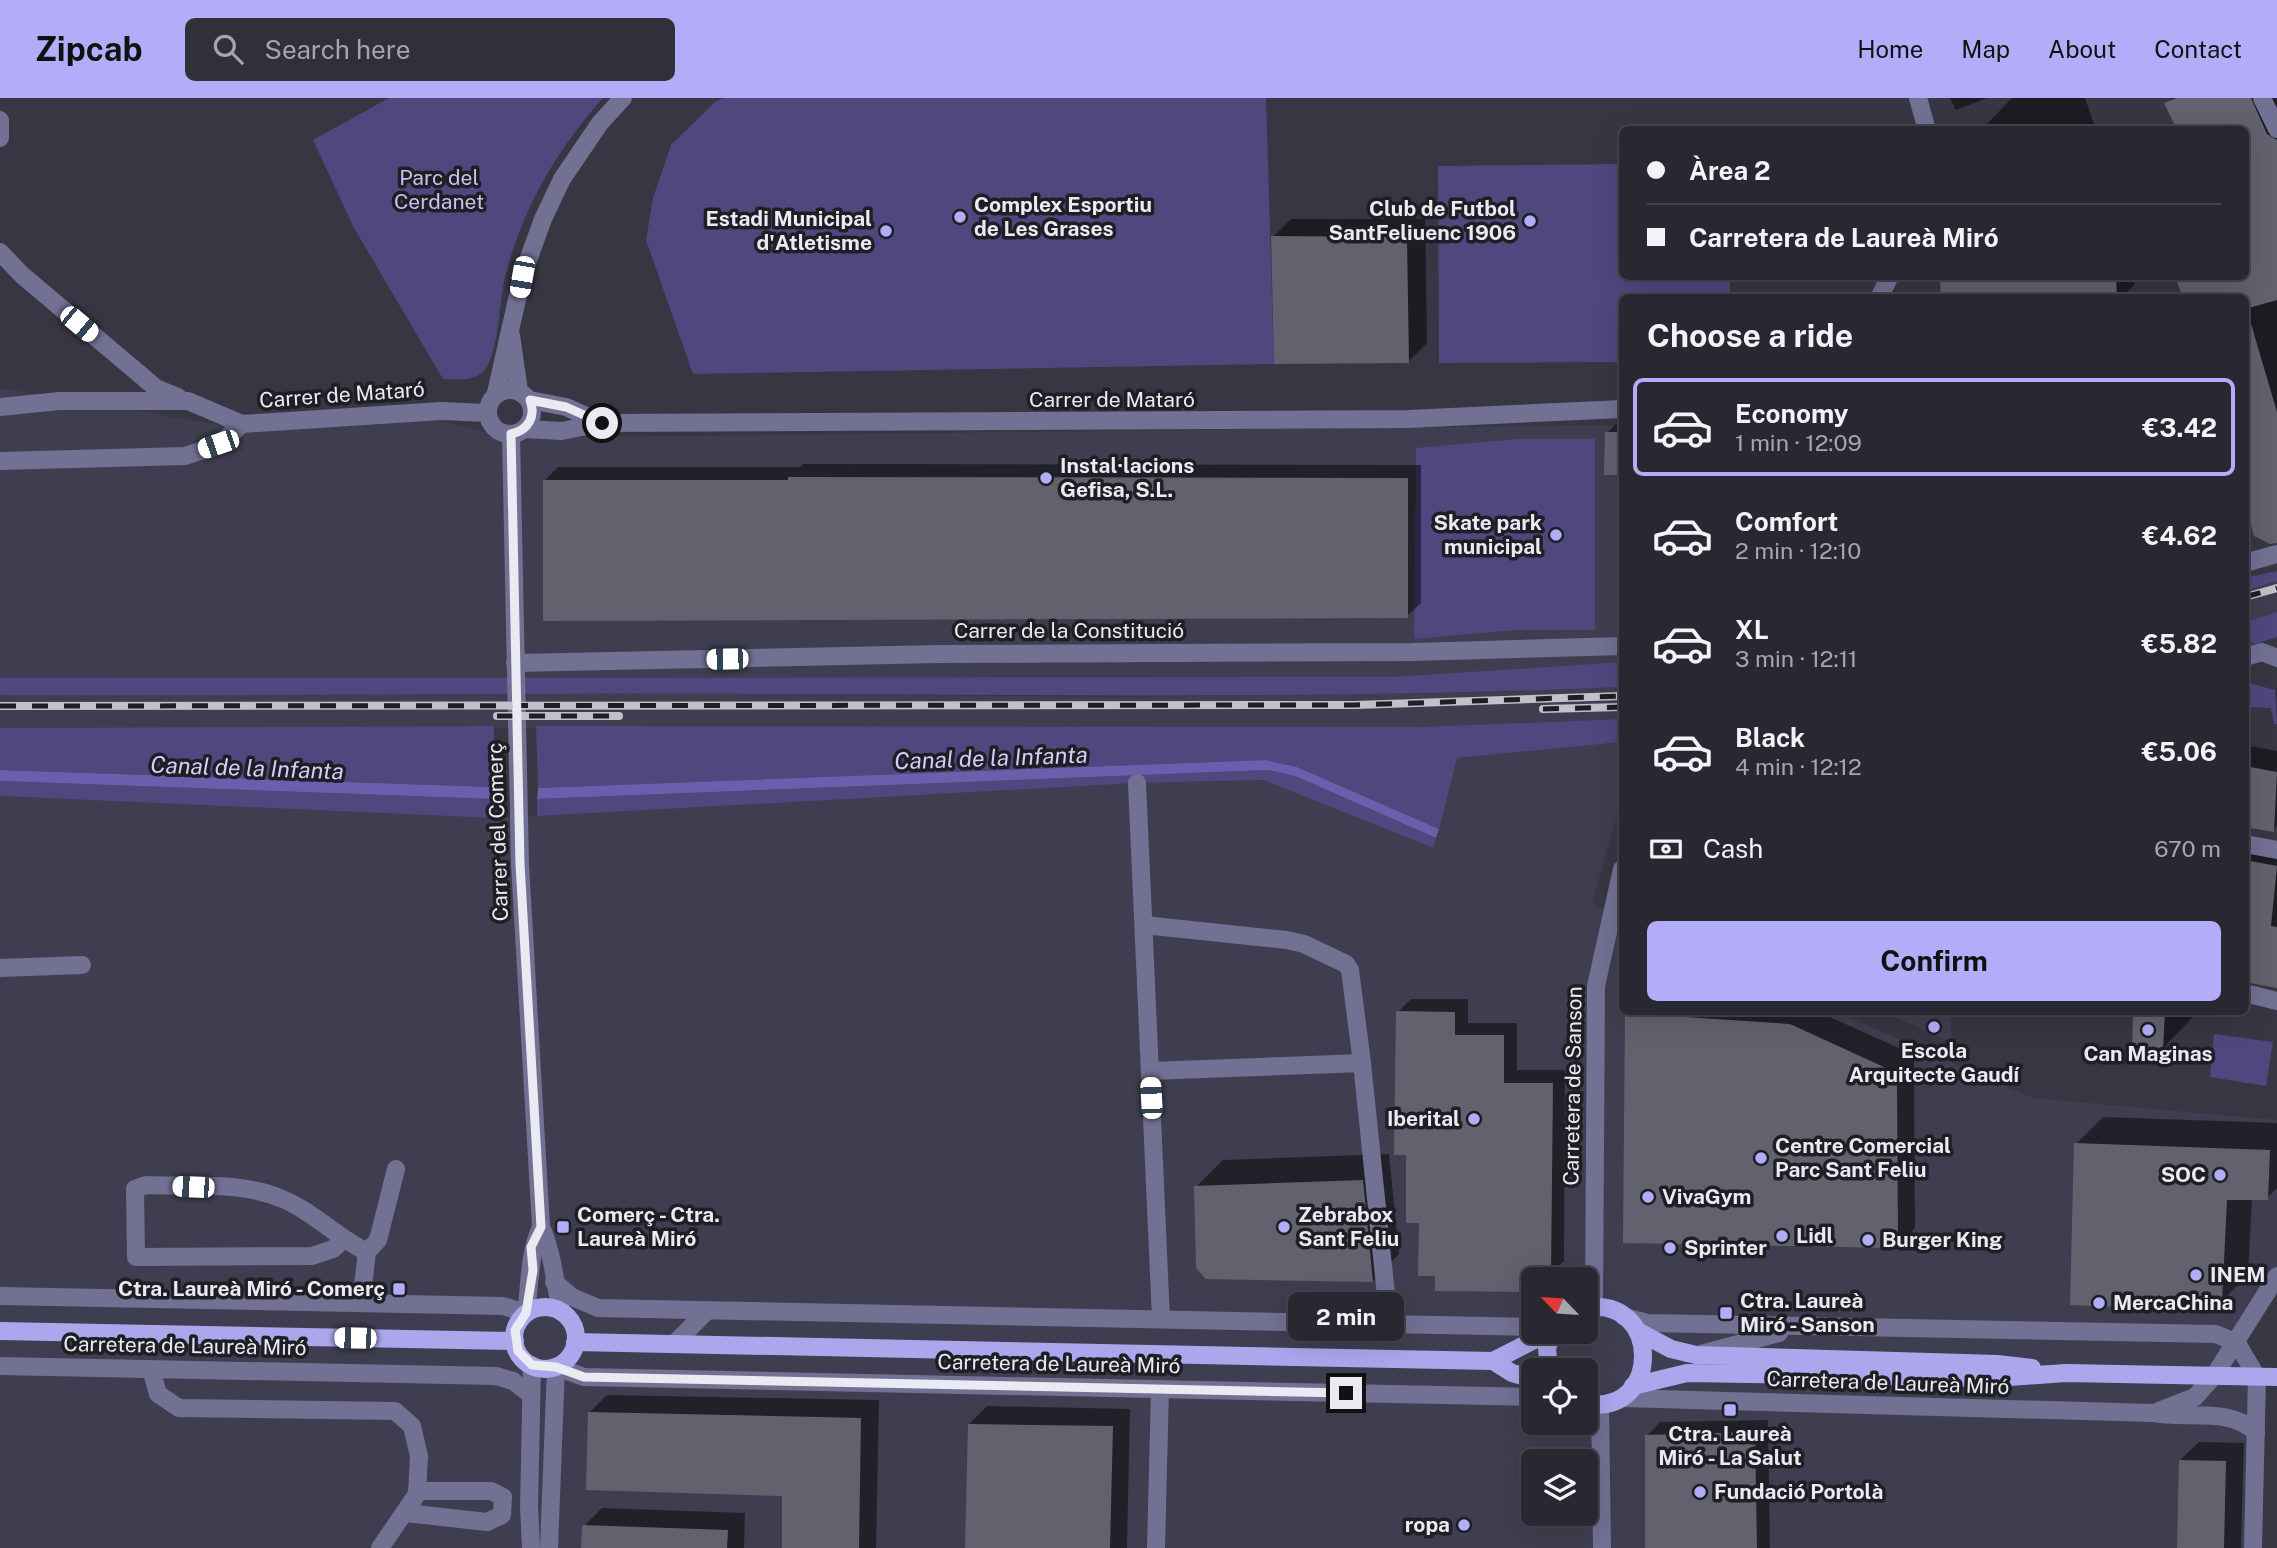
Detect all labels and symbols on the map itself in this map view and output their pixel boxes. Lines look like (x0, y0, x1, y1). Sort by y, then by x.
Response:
park label: Parc del Cerdanet (394, 165, 484, 214)
place label: Complex Esportiu de Les Grases (974, 192, 1152, 241)
place label: Club de Futbol SantFeliuenc 1906 (1329, 196, 1516, 245)
place label: Estadi Municipal d'Atletisme (706, 206, 872, 255)
marker: Complex Esportiu de Les Grases (952, 209, 968, 225)
marker: Club de Futbol SantFeliuenc 1906 (1522, 213, 1538, 229)
marker: Estadi Municipal d'Atletisme (878, 223, 894, 239)
car (509, 254, 536, 300)
car (57, 302, 102, 346)
street label: Carrer de Mataró (258, 376, 426, 413)
street label: Carrer de Mataró (1029, 387, 1195, 412)
route start (586, 407, 618, 439)
car (195, 427, 242, 461)
place label: Instal·lacions Gefisa, S.L. (1060, 453, 1194, 502)
marker: Instal·lacions Gefisa, S.L. (1038, 470, 1054, 486)
place label: Skate park municipal (1434, 510, 1542, 559)
marker: Skate park municipal (1548, 527, 1564, 543)
street label: Carrer de la Constitució (954, 618, 1184, 643)
car (706, 648, 749, 670)
water label: Canal de la Infanta (894, 741, 1088, 774)
street label: Carrer del Comerç (482, 742, 513, 922)
water label: Canal de la Infanta (150, 751, 344, 784)
street label: Carretera de Sanson (1558, 986, 1587, 1186)
marker: Escola Arquitecte Gaudí (1926, 1019, 1942, 1035)
marker: Can Maginas (2140, 1022, 2156, 1038)
place label: Escola Arquitecte Gaudí (1849, 1038, 2021, 1087)
place label: Can Maginas (2083, 1041, 2213, 1066)
car (1140, 1076, 1163, 1120)
place label: Iberital (1387, 1106, 1460, 1131)
marker: Iberital (1466, 1111, 1482, 1127)
place label: Centre Comercial Parc Sant Feliu (1775, 1133, 1951, 1182)
marker: Centre Comercial Parc Sant Feliu (1753, 1150, 1769, 1166)
place label: SOC (2161, 1162, 2206, 1187)
marker: SOC (2212, 1167, 2228, 1183)
car (172, 1176, 215, 1198)
place label: VivaGym (1662, 1184, 1751, 1209)
marker: VivaGym (1640, 1189, 1656, 1205)
place label: Comerç - Ctra. Laureà Miró (577, 1202, 720, 1251)
place label: Zebrabox Sant Feliu (1298, 1202, 1399, 1251)
marker: Comerç - Ctra. Laureà Miró (555, 1219, 571, 1235)
marker: Zebrabox Sant Feliu (1276, 1219, 1292, 1235)
place label: Lidl (1796, 1223, 1834, 1248)
place label: Burger King (1882, 1227, 2002, 1252)
marker: Lidl (1774, 1228, 1790, 1244)
marker: Burger King (1860, 1232, 1876, 1248)
place label: Sprinter (1684, 1235, 1767, 1260)
marker: Sprinter (1662, 1240, 1678, 1256)
place label: INEM (2210, 1262, 2266, 1287)
north arrow (1521, 1267, 1598, 1344)
marker: INEM (2188, 1267, 2204, 1283)
place label: Ctra. Laureà Miró - Comerç (118, 1276, 385, 1301)
marker: Ctra. Laureà Miró - Comerç (391, 1281, 407, 1297)
place label: Ctra. Laureà Miró - Sanson (1740, 1288, 1875, 1337)
place label: MercaChina (2113, 1290, 2234, 1315)
callout: 2 min (1288, 1292, 1404, 1340)
marker: MercaChina (2091, 1295, 2107, 1311)
marker: Ctra. Laureà Miró - Sanson (1718, 1305, 1734, 1321)
car (334, 1327, 377, 1349)
street label: Carretera de Laureà Miró (63, 1331, 307, 1360)
street label: Carretera de Laureà Miró (937, 1349, 1181, 1378)
street label: Carretera de Laureà Miró (1766, 1366, 2010, 1399)
route end (1330, 1377, 1362, 1409)
marker: Ctra. Laureà Miró - La Salut (1722, 1402, 1738, 1418)
place label: Ctra. Laureà Miró - La Salut (1658, 1421, 1802, 1470)
place label: Fundació Portolà (1714, 1479, 1883, 1504)
marker: Fundació Portolà (1692, 1484, 1708, 1500)
place label: ropa (1405, 1512, 1450, 1537)
marker: ropa (1456, 1517, 1472, 1533)

